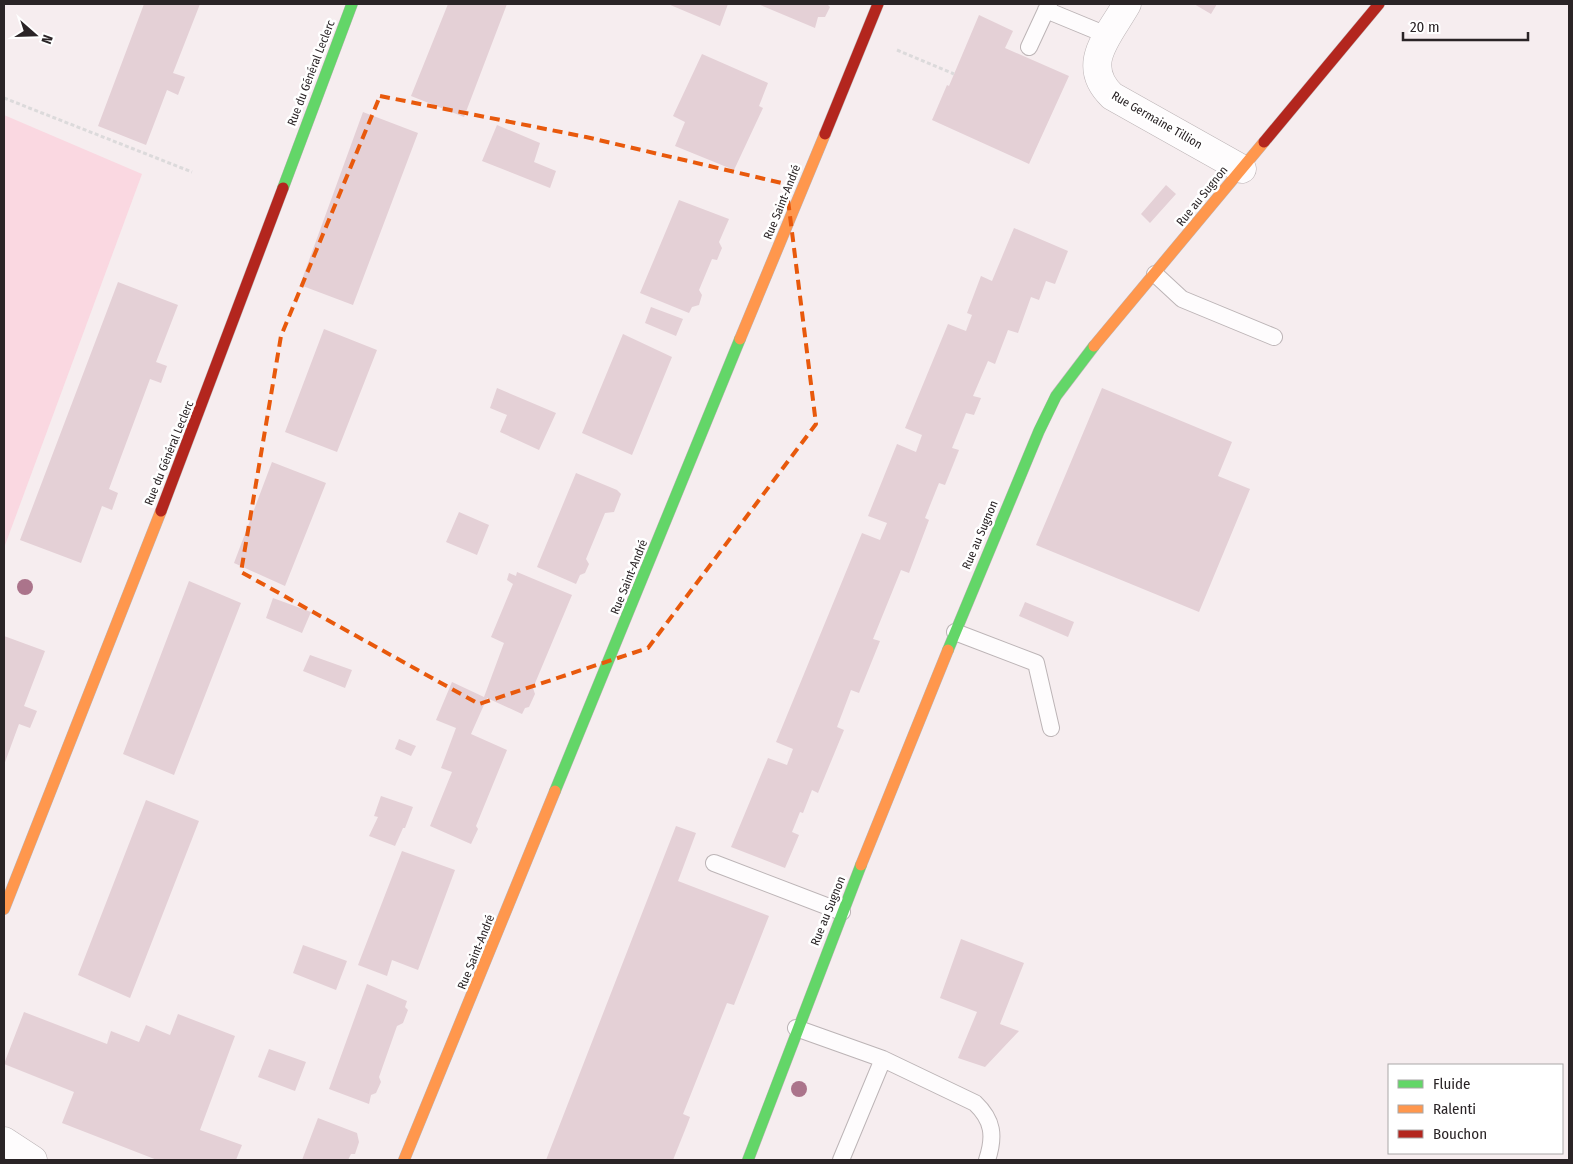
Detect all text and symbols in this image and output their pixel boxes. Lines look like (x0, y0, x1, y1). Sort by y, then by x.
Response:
north arrow (10, 10, 60, 60)
scale bar (1403, 10, 1528, 42)
street label: Rue du Général Leclerc (284, 18, 338, 128)
text: 20 m (1410, 18, 1440, 36)
text: N (37, 32, 56, 46)
street label: Rue Germaine Tillion (1109, 88, 1205, 152)
street label: Rue Saint-André (761, 163, 803, 241)
street label: Rue au Sugnon (1173, 163, 1231, 229)
street label: Rue du Général Leclerc (142, 399, 196, 507)
street label: Rue au Sugnon (959, 498, 1001, 572)
street label: Rue Saint-André (608, 538, 650, 616)
street label: Rue au Sugnon (808, 874, 848, 948)
street label: Rue Saint-André (455, 913, 497, 991)
legend (1388, 1064, 1563, 1154)
text: Fluide (1433, 1075, 1470, 1093)
text: Ralenti (1433, 1100, 1476, 1118)
text: Bouchon (1433, 1125, 1487, 1143)

